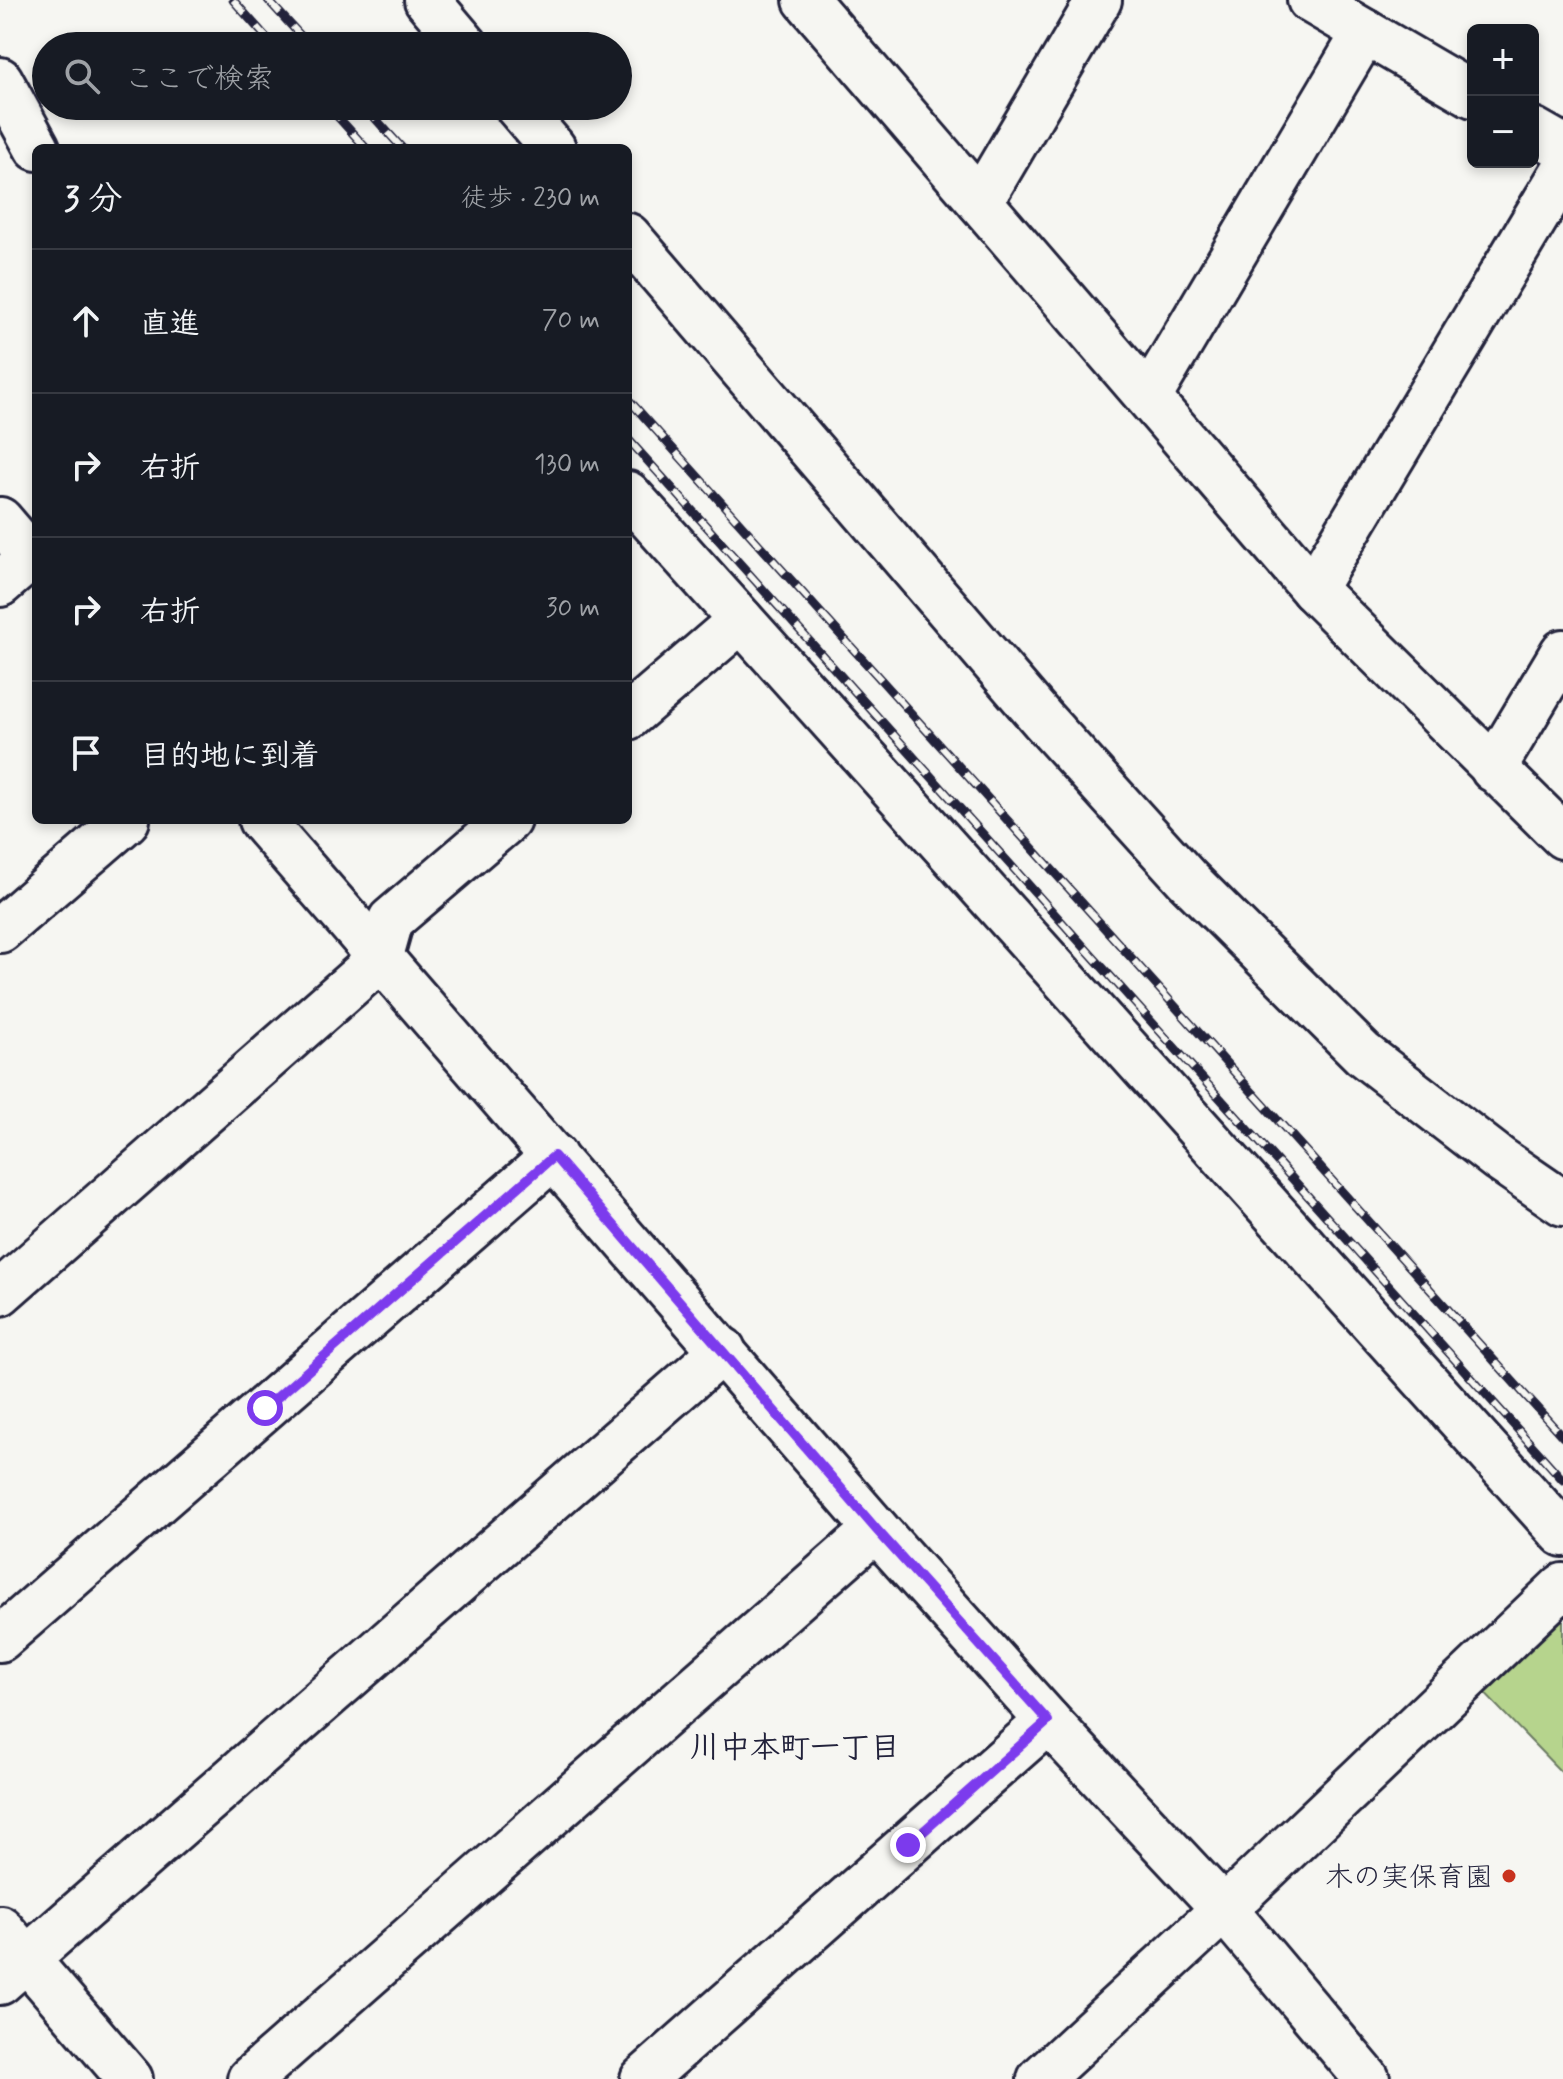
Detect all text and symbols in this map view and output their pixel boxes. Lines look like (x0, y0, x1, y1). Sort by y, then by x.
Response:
map controls (1467, 24, 1539, 168)
button: + (1467, 24, 1539, 96)
search box (32, 32, 632, 120)
icon: search (60, 54, 104, 98)
text: ここで検索 (124, 60, 274, 99)
button: − (1467, 96, 1539, 168)
text: 3 分 (64, 177, 123, 222)
text: 徒歩 · 230 m (461, 182, 600, 216)
icon: ahead (64, 299, 108, 343)
text: 70 m (542, 304, 600, 338)
text: 直進 (140, 305, 200, 344)
icon: right (64, 443, 108, 487)
text: 130 m (534, 448, 600, 482)
text: 右折 (140, 449, 200, 488)
icon: right (64, 587, 108, 631)
text: 30 m (546, 592, 600, 626)
text: 右折 (140, 593, 200, 632)
icon: arrive (64, 731, 108, 775)
text: 目的地に到着 (140, 737, 320, 776)
route start (247, 1390, 283, 1426)
district label: 川中本町一丁目 (690, 1729, 900, 1768)
route end (890, 1827, 926, 1863)
place label: 木の実保育園 (1325, 1860, 1493, 1897)
marker: 木の実保育園 (1500, 1867, 1518, 1885)

